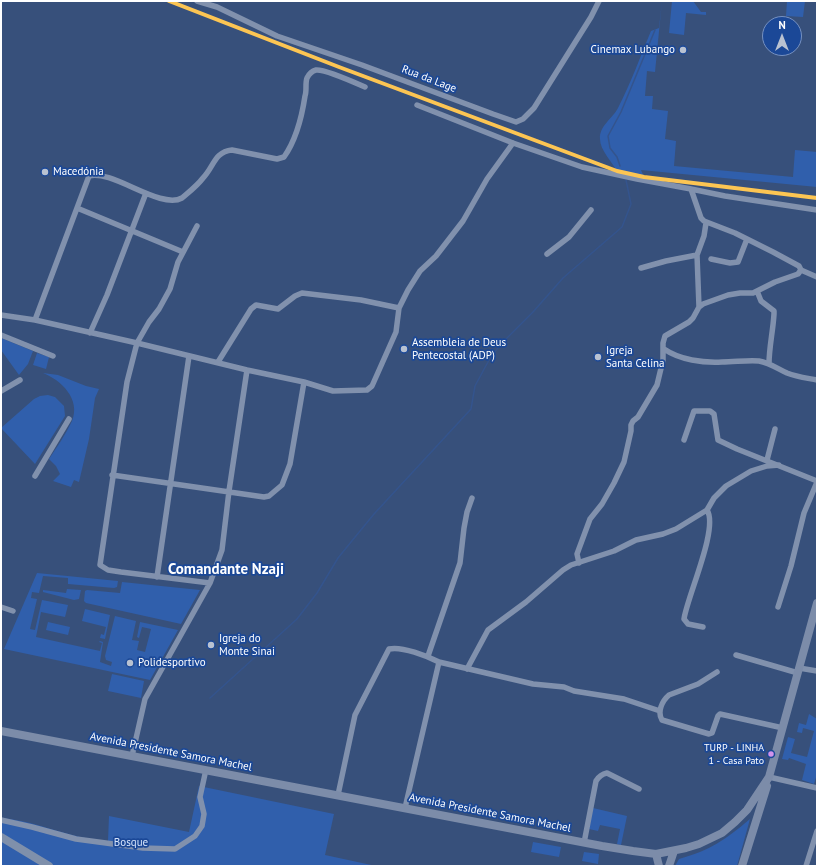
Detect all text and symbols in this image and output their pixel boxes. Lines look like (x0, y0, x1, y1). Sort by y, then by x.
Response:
north arrow (762, 16, 802, 56)
text: N (778, 18, 786, 32)
place label: Cinemax Lubango (591, 43, 675, 57)
marker: Cinemax Lubango (678, 45, 688, 55)
street label: Rua da Lage (400, 63, 458, 95)
place label: Macedónia (53, 165, 104, 179)
marker: Macedónia (40, 167, 50, 177)
place label: Assembleia de Deus Pentecostal (ADP) (412, 336, 506, 362)
marker: Assembleia de Deus Pentecostal (ADP) (399, 344, 409, 354)
place label: Igreja Santa Celina (606, 344, 665, 370)
marker: Igreja Santa Celina (593, 352, 603, 362)
district label: Comandante Nzaji (168, 561, 284, 579)
place label: Igreja do Monte Sinai (219, 632, 275, 658)
marker: Igreja do Monte Sinai (206, 640, 216, 650)
place label: Polidesportivo (138, 656, 206, 670)
marker: Polidesportivo (125, 658, 135, 668)
street label: Avenida Presidente Samora Machel (89, 730, 253, 774)
place label: TURP - LINHA 1 - Casa Pato (704, 742, 764, 766)
marker: TURP - LINHA 1 - Casa Pato (766, 749, 776, 759)
street label: Avenida Presidente Samora Machel (408, 791, 572, 835)
park label: Bosque (114, 836, 148, 850)

